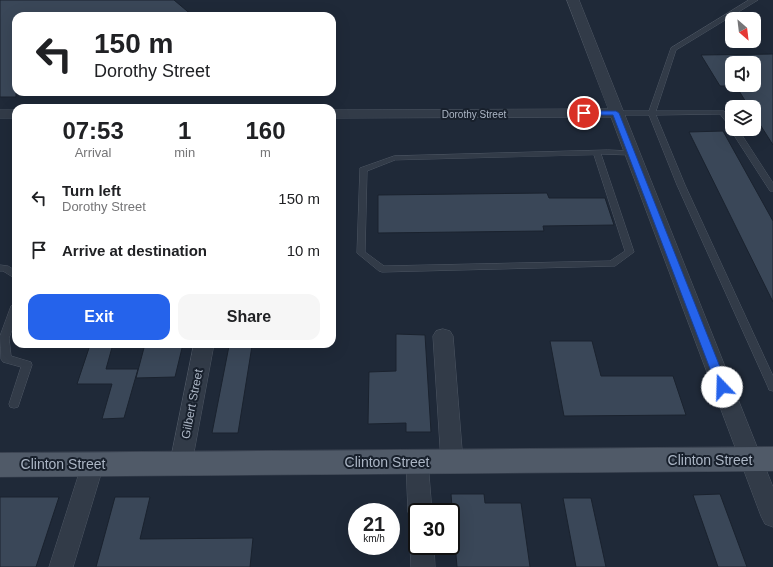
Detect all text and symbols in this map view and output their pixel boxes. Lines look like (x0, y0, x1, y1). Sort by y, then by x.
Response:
north arrow (725, 12, 761, 48)
map controls (725, 12, 761, 136)
icon: left (28, 28, 80, 80)
text: 150 m (94, 28, 173, 59)
button: sound (725, 56, 761, 92)
text: Dorothy Street (94, 61, 210, 81)
pin (567, 96, 601, 130)
button: layers (725, 100, 761, 136)
icon: arrive (573, 102, 595, 124)
street label: Dorothy Street (442, 109, 506, 120)
text: 07:53 (62, 117, 124, 144)
text: 1 (178, 117, 191, 144)
text: 160 (246, 117, 286, 144)
text: Arrival (75, 145, 112, 160)
text: min (174, 145, 195, 160)
text: m (260, 145, 271, 160)
text: Turn left (62, 182, 121, 199)
icon: left (28, 187, 50, 209)
text: 150 m (278, 190, 320, 207)
text: Dorothy Street (62, 199, 146, 214)
icon: arrive (28, 239, 50, 261)
text: Arrive at destination (62, 242, 207, 259)
text: 10 m (287, 242, 320, 259)
button: Exit (28, 294, 170, 340)
button: Share (178, 294, 320, 340)
position arrow (701, 366, 743, 408)
street label: Gilbert Street (178, 367, 206, 440)
street label: Clinton Street (668, 452, 753, 468)
street label: Clinton Street (345, 454, 430, 470)
street label: Clinton Street (21, 456, 106, 472)
speed limit sign: 30 (408, 503, 460, 555)
text: 21 (363, 513, 385, 535)
text: km/h (363, 533, 385, 544)

